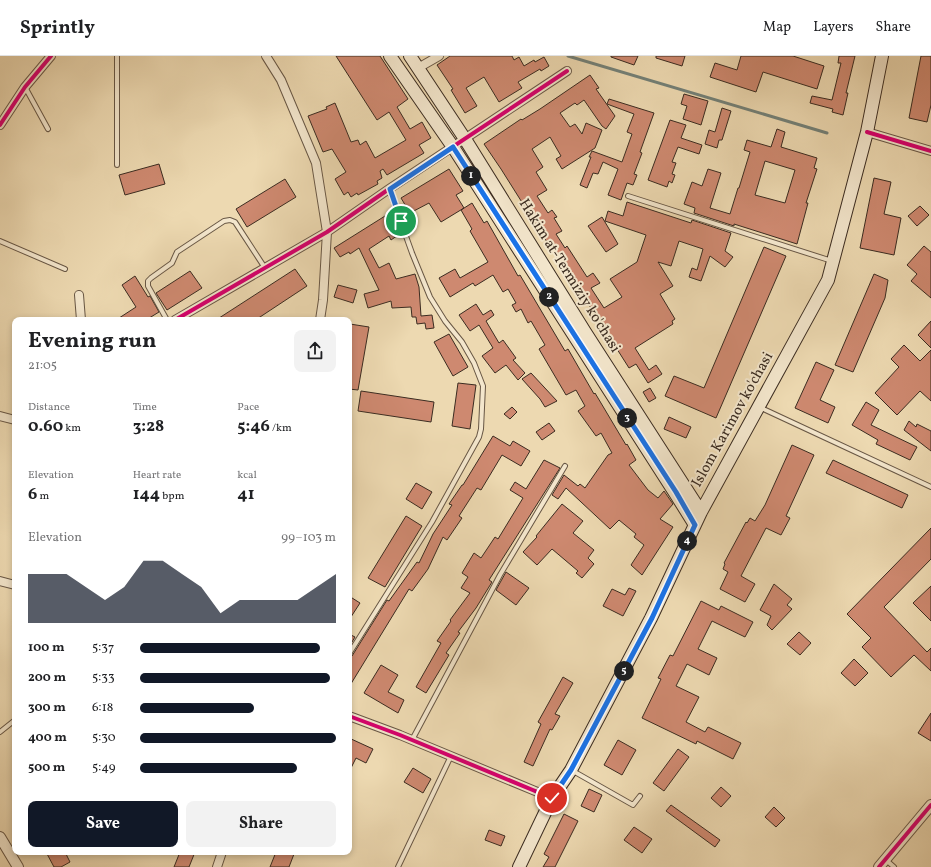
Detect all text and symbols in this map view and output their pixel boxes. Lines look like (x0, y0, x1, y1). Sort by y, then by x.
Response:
text: Sprintly (20, 15, 95, 41)
text: Map (763, 18, 791, 37)
text: Layers (813, 18, 853, 37)
text: Share (875, 18, 911, 37)
pin: 1 (461, 166, 481, 186)
text: 1 (469, 168, 473, 183)
street label: Hakim at-Termiziy ko'chasi (513, 195, 625, 357)
pin (384, 204, 418, 238)
icon: arrive (390, 210, 412, 232)
pin: 2 (539, 287, 559, 307)
text: 2 (546, 289, 552, 304)
text: Evening run (28, 326, 157, 357)
button: share (294, 330, 336, 372)
street label: Islom Karimov ko'chasi (687, 349, 779, 491)
text: 21:05 (28, 357, 57, 375)
text: Distance (28, 400, 70, 415)
text: Time (133, 400, 157, 415)
text: Pace (237, 400, 259, 415)
pin: 3 (617, 408, 637, 428)
text: 3 (624, 410, 630, 425)
text: 0.60 (28, 415, 63, 438)
text: 3:28 (133, 415, 164, 438)
text: 5:46 (237, 415, 270, 438)
text: km (63, 421, 81, 436)
text: /km (270, 421, 292, 436)
text: Elevation (28, 468, 74, 483)
text: Heart rate (133, 468, 181, 483)
text: kcal (237, 468, 257, 483)
text: 6 (28, 483, 37, 506)
text: 144 (133, 483, 160, 506)
text: 41 (237, 483, 254, 506)
text: m (37, 489, 49, 504)
text: bpm (160, 489, 184, 504)
text: Elevation (28, 529, 82, 547)
text: 99–103 m (281, 529, 336, 547)
pin: 4 (677, 531, 697, 551)
text: 4 (684, 533, 690, 548)
text: 100 m (28, 639, 65, 657)
text: 5:37 (92, 639, 114, 657)
pin: 5 (614, 661, 634, 681)
text: 5 (621, 663, 627, 678)
text: 200 m (28, 669, 66, 687)
text: 5:33 (92, 669, 115, 687)
text: 300 m (28, 699, 66, 717)
text: 6:18 (92, 699, 113, 717)
text: 400 m (28, 729, 67, 747)
text: 5:30 (92, 729, 116, 747)
text: 500 m (28, 759, 65, 777)
text: 5:49 (92, 759, 115, 777)
pin (535, 781, 569, 815)
icon: check (541, 787, 563, 809)
button: Save (28, 801, 178, 847)
button: Share (186, 801, 336, 847)

